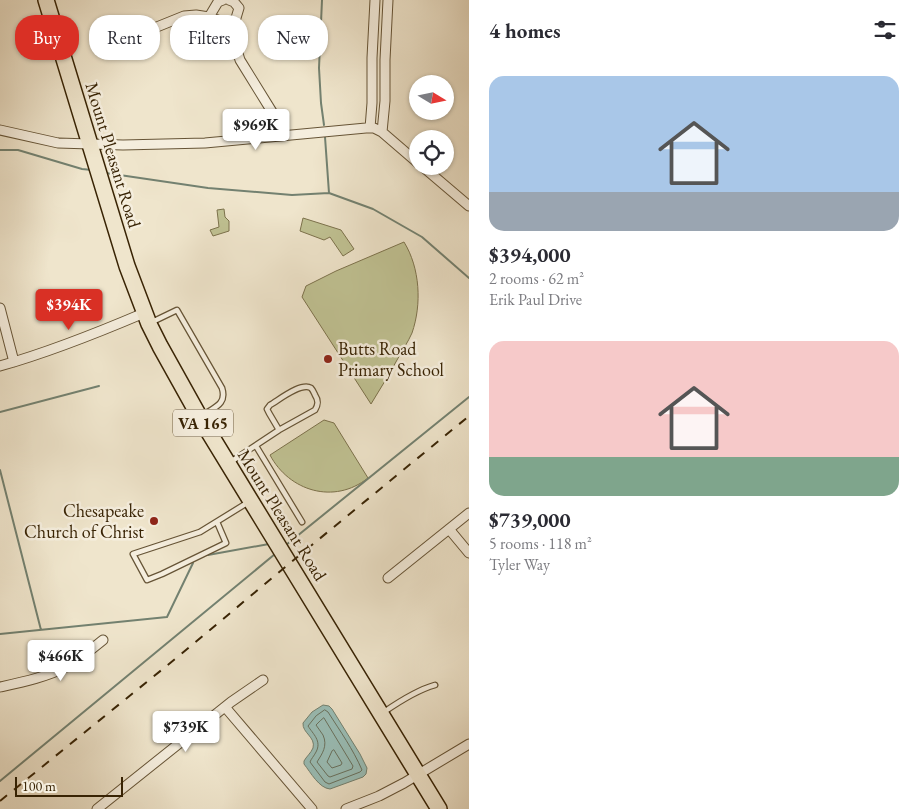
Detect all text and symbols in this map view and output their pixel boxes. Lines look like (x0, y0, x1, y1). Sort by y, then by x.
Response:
chip: Buy (15, 15, 79, 60)
chip: Rent (89, 15, 160, 60)
chip: Filters (170, 15, 248, 60)
chip: New (258, 15, 328, 60)
icon: filters (871, 16, 899, 44)
text: 4 homes (489, 17, 561, 44)
north arrow (409, 75, 454, 120)
map controls (409, 75, 454, 175)
street label: Mount Pleasant Road (80, 79, 147, 231)
pin: $969K (221, 108, 291, 151)
icon: home (649, 108, 739, 198)
text: $969K (234, 114, 278, 135)
button: locate (409, 130, 454, 175)
text: $394,000 (489, 241, 571, 268)
text: 2 rooms · 62 m² (489, 268, 584, 289)
pin: $394K (34, 288, 104, 331)
text: Erik Paul Drive (489, 289, 582, 310)
text: $394K (47, 294, 91, 315)
place label: Butts Road Primary School (338, 337, 444, 381)
marker: Butts Road Primary School (322, 353, 334, 365)
icon: home (649, 373, 739, 463)
road number: VA 165 (173, 409, 233, 436)
street label: Mount Pleasant Road (233, 445, 333, 586)
place label: Chesapeake Church of Christ (24, 499, 144, 543)
text: $739,000 (489, 506, 571, 533)
marker: Chesapeake Church of Christ (148, 515, 160, 527)
text: 5 rooms · 118 m² (489, 533, 592, 554)
text: Tyler Way (489, 554, 550, 575)
pin: $466K (26, 640, 96, 682)
text: $466K (39, 645, 83, 666)
pin: $739K (151, 710, 221, 753)
text: $739K (164, 716, 208, 737)
scale bar (15, 774, 122, 797)
text: 100 m (22, 777, 56, 795)

